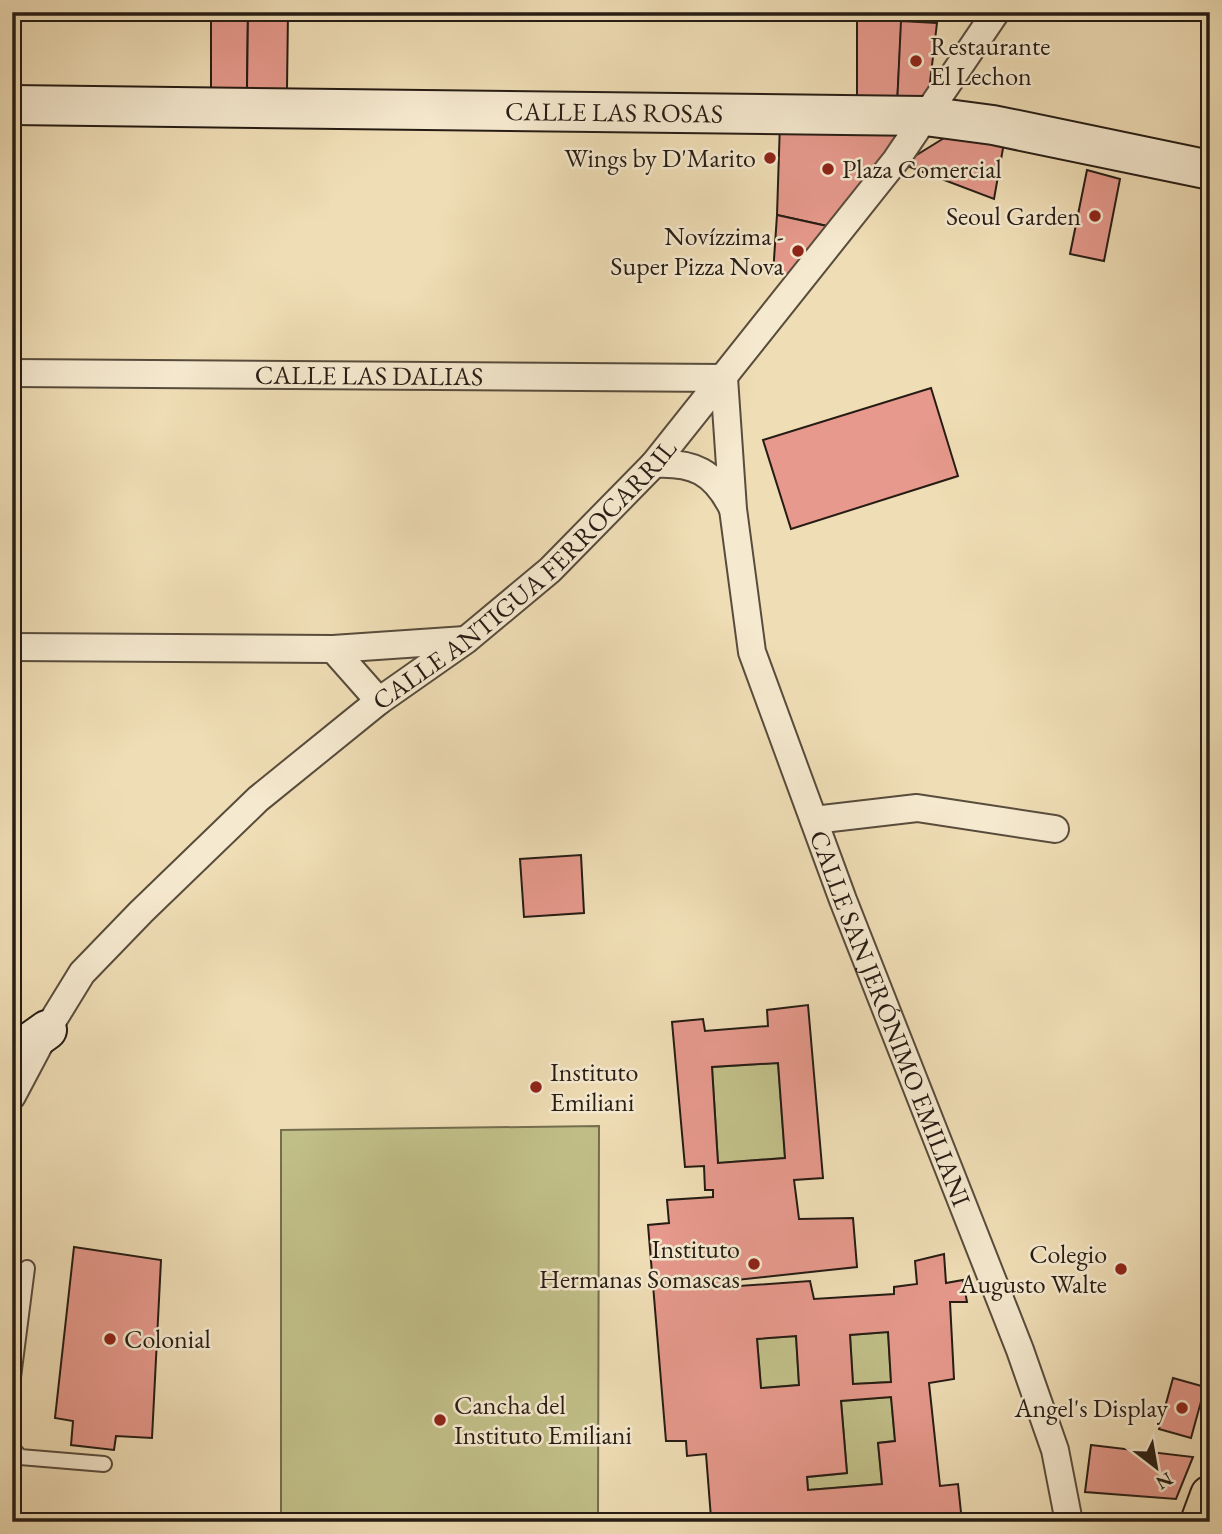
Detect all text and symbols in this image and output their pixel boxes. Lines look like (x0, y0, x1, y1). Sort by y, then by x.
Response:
place label: Restaurante El Lechon (930, 29, 1050, 93)
marker: Restaurante El Lechon (908, 53, 924, 69)
street label: CALLE LAS ROSAS (505, 94, 723, 131)
place label: Wings by D'Marito (564, 141, 756, 175)
marker: Wings by D'Marito (762, 150, 778, 166)
place label: Plaza Comercial (842, 152, 1002, 186)
marker: Plaza Comercial (820, 161, 836, 177)
place label: Seoul Garden (946, 199, 1081, 233)
marker: Seoul Garden (1087, 208, 1103, 224)
place label: Novízzima - Super Pizza Nova (610, 219, 785, 283)
marker: Novízzima - Super Pizza Nova (790, 243, 806, 259)
street label: CALLE LAS DALIAS (255, 358, 483, 393)
street label: CALLE ANTIGUA FERROCARRIL (366, 432, 684, 718)
street label: CALLE SAN JERÓNIMO EMILIANI (802, 825, 979, 1211)
place label: Instituto Emiliani (550, 1055, 638, 1119)
marker: Instituto Emiliani (528, 1079, 544, 1095)
place label: Instituto Hermanas Somascas (539, 1232, 740, 1296)
place label: Colegio Augusto Walte (959, 1237, 1107, 1301)
marker: Instituto Hermanas Somascas (746, 1256, 762, 1272)
marker: Colegio Augusto Walte (1113, 1261, 1129, 1277)
place label: Colonial (124, 1322, 211, 1356)
marker: Colonial (102, 1331, 118, 1347)
place label: Cancha del Instituto Emiliani (454, 1388, 632, 1452)
place label: Angel's Display (1014, 1391, 1169, 1425)
marker: Angel's Display (1174, 1400, 1190, 1416)
marker: Cancha del Instituto Emiliani (432, 1412, 448, 1428)
north arrow (1120, 1432, 1190, 1502)
text: N (1151, 1466, 1178, 1496)

